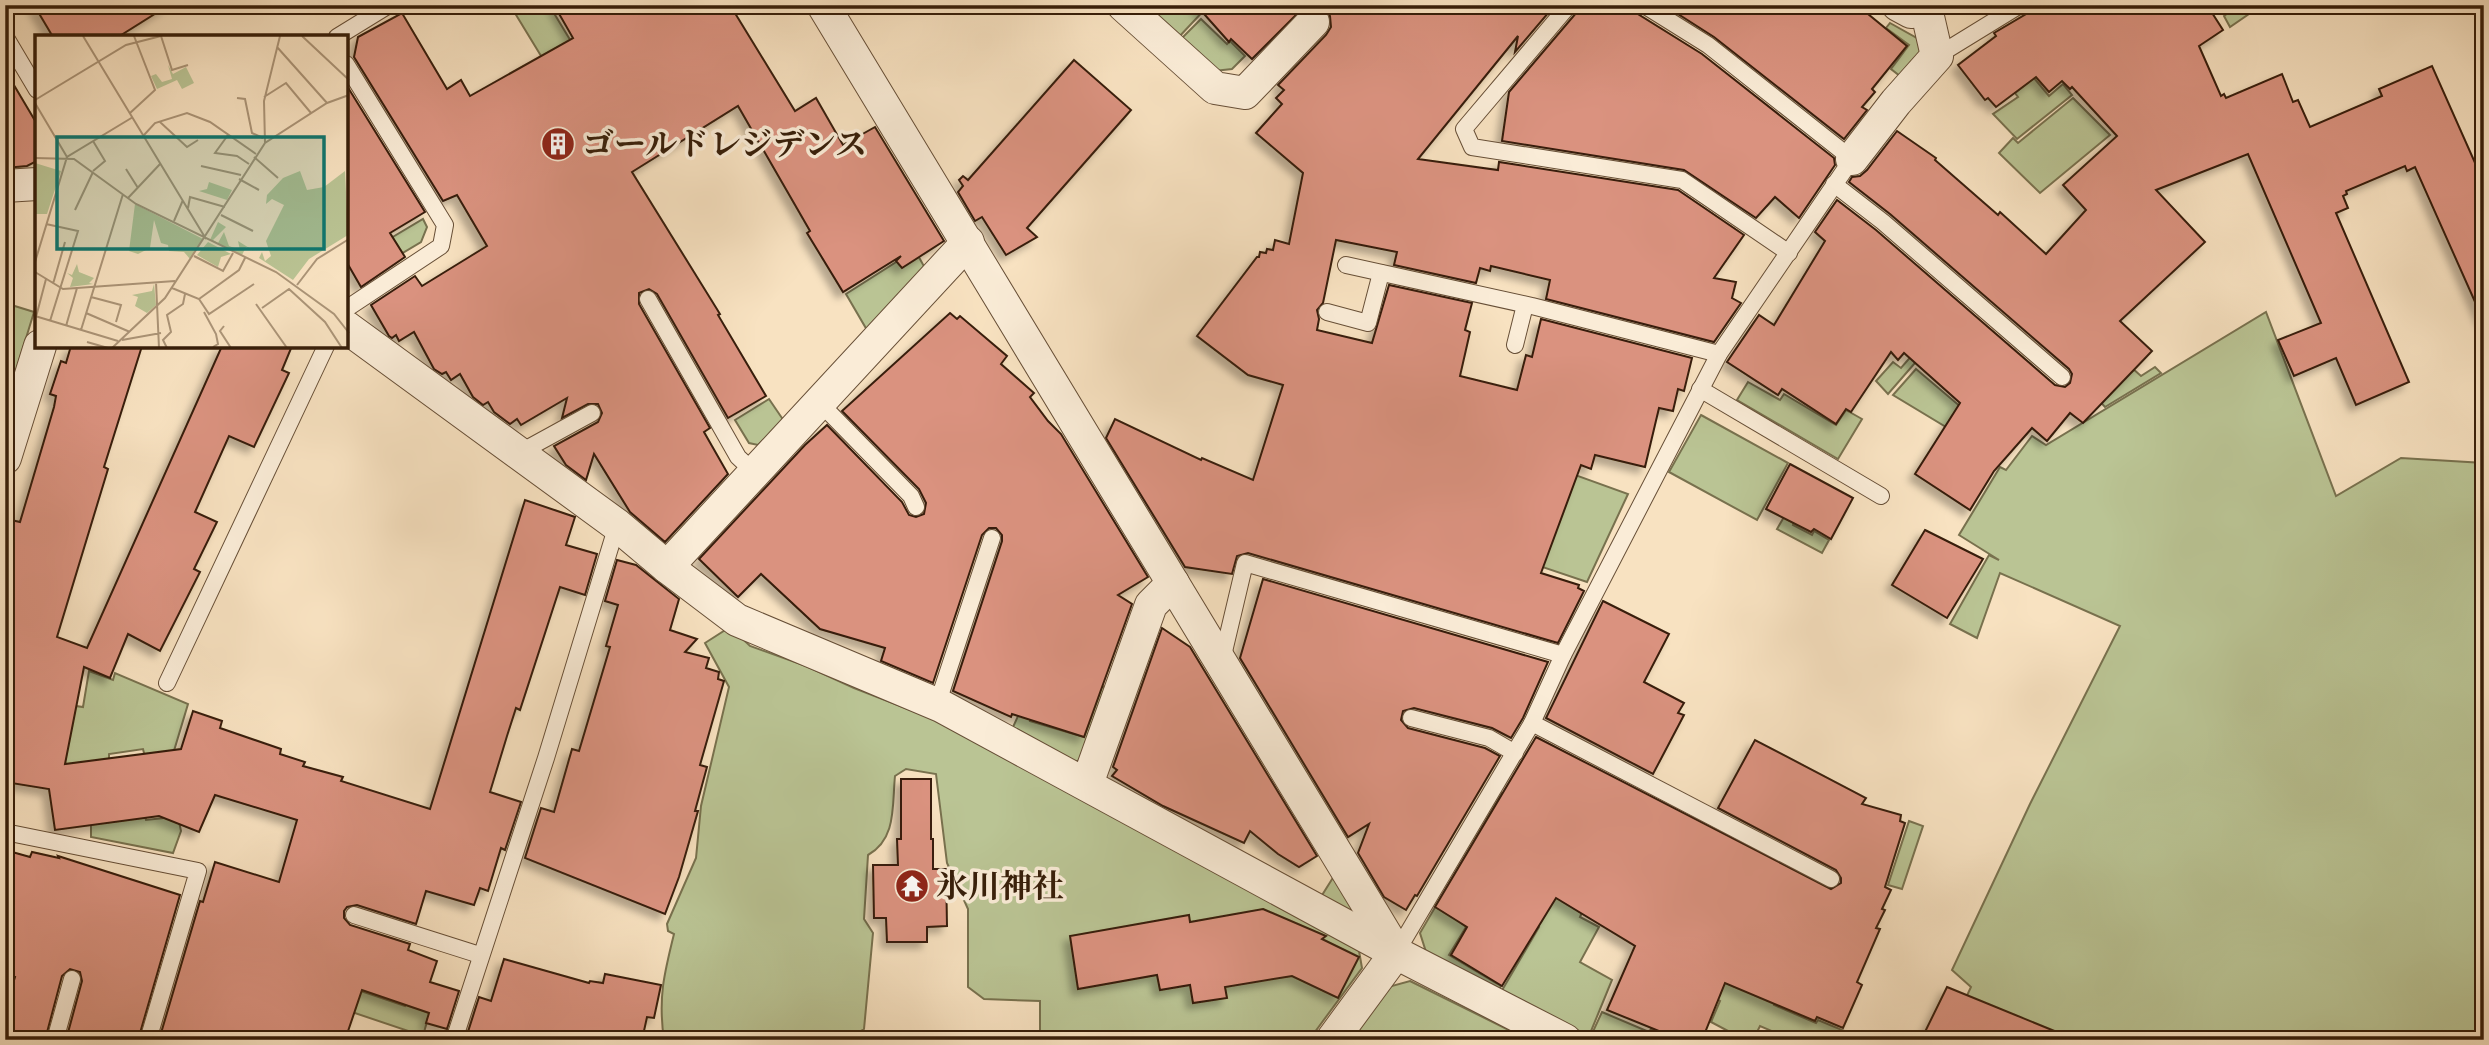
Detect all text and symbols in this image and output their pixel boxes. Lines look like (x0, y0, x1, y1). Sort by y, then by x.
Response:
inset map (35, 35, 348, 348)
place label: ゴールドレジデンス (582, 123, 867, 165)
building icon: ゴールドレジデンス (539, 125, 577, 163)
place label: 氷川神社 (936, 865, 1064, 907)
temple icon: 氷川神社 (893, 867, 931, 905)

